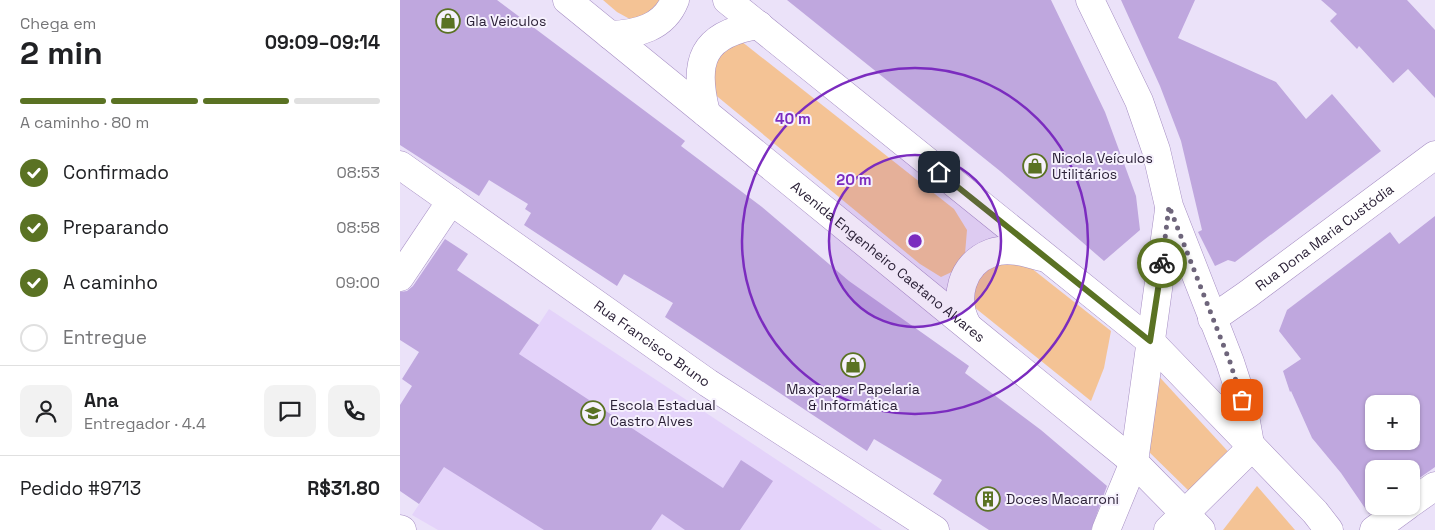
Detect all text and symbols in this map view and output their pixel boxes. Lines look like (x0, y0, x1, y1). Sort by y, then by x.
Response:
shop icon: Gla Veiculos (435, 8, 461, 34)
place label: Gla Veiculos (466, 12, 546, 30)
text: Chega em (20, 13, 96, 34)
text: 09:09–09:14 (265, 30, 380, 55)
text: 2 min (20, 33, 103, 73)
text: 40 m (775, 109, 811, 128)
text: A caminho · 80 m (20, 112, 149, 133)
place label: Nicola Veículos Utilitários (1052, 149, 1153, 183)
pin (918, 151, 960, 193)
shop icon: Nicola Veículos Utilitários (1022, 153, 1048, 179)
icon: home (925, 158, 953, 186)
icon: check (20, 159, 48, 187)
text: Confirmado (63, 160, 169, 185)
text: 08:53 (336, 162, 380, 183)
text: 20 m (836, 170, 872, 189)
street label: Avenida Engenheiro Caetano Alvares (787, 177, 989, 346)
street label: Rua Dona Maria Custódia (1252, 180, 1397, 295)
icon: check (20, 214, 48, 242)
text: Preparando (63, 215, 169, 240)
text: 08:58 (336, 217, 380, 238)
centre of rings (906, 232, 924, 250)
courier (1137, 238, 1187, 288)
icon: bike (1148, 249, 1176, 277)
icon: check (20, 269, 48, 297)
text: A caminho (63, 270, 158, 295)
text: 09:00 (335, 272, 380, 293)
street label: Rua Francisco Bruno (590, 296, 714, 391)
text: Entregue (63, 325, 147, 350)
shop icon: Maxpaper Papelaria & Informática (840, 352, 866, 378)
pin (1221, 379, 1263, 421)
place label: Maxpaper Papelaria & Informática (786, 380, 920, 414)
button: person (20, 385, 72, 437)
button: chat (264, 385, 316, 437)
button: phone (328, 385, 380, 437)
icon: bag (1228, 386, 1256, 414)
text: Ana (84, 388, 119, 413)
map controls (1365, 395, 1420, 515)
button: + (1365, 395, 1420, 450)
place label: Escola Estadual Castro Alves (610, 396, 716, 430)
school or university icon: Escola Estadual Castro Alves (580, 400, 606, 426)
text: Entregador · 4.4 (84, 413, 206, 434)
button: − (1365, 460, 1420, 515)
text: Pedido #9713 (20, 476, 141, 501)
text: R$31.80 (307, 476, 380, 501)
building icon: Doces Macarroni (975, 486, 1001, 512)
place label: Doces Macarroni (1006, 490, 1119, 508)

